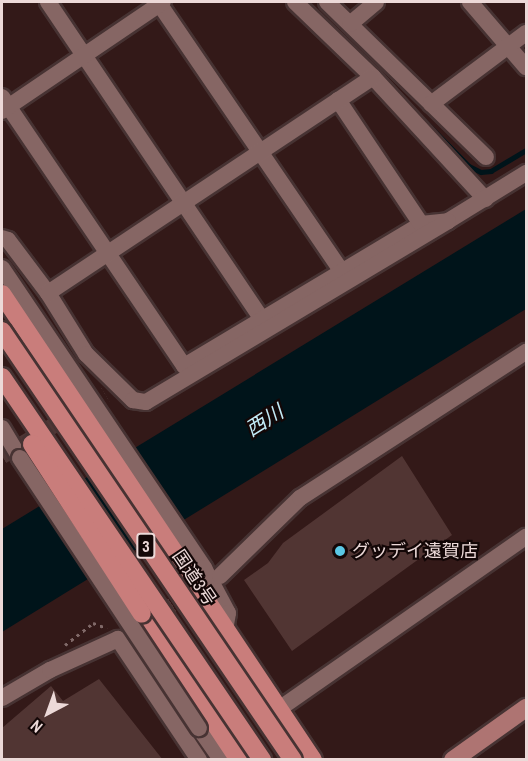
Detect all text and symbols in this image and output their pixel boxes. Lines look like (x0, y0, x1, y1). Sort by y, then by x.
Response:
water label: 西川 (241, 399, 287, 441)
road number: 3 (136, 533, 156, 559)
place label: グッデイ遠賀店 (352, 540, 478, 562)
marker: グッデイ遠賀店 (333, 544, 347, 558)
street label: 国道3号 (168, 546, 220, 610)
north arrow (18, 683, 78, 743)
text: N (25, 715, 47, 738)

